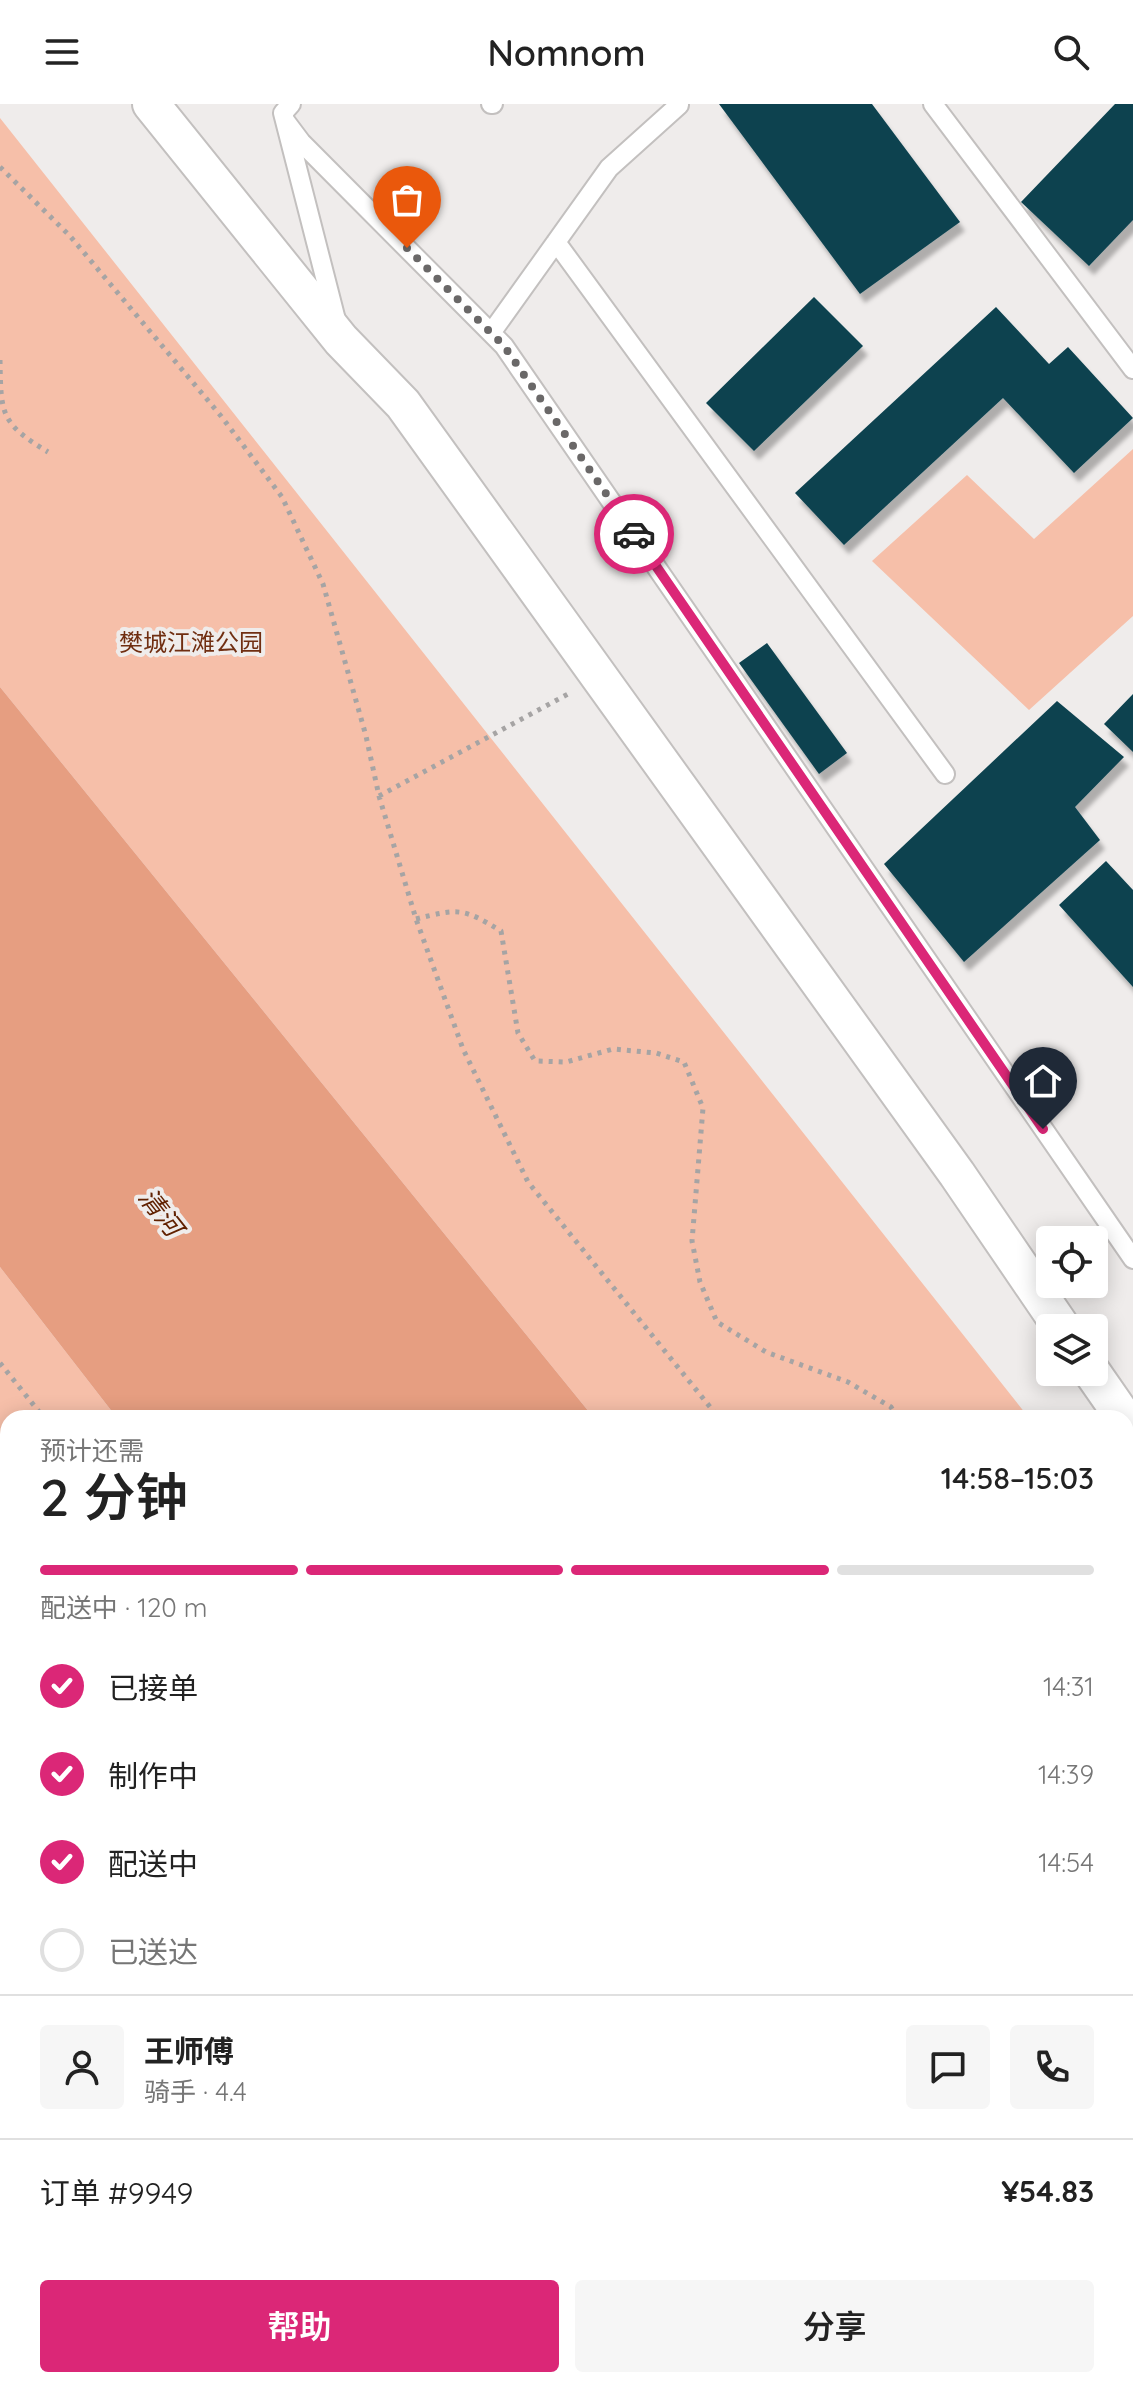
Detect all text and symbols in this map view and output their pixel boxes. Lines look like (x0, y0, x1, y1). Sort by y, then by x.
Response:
icon: menu (40, 30, 84, 74)
text: Nomnom (487, 30, 646, 75)
icon: search (1049, 30, 1093, 74)
pin (373, 166, 441, 248)
icon: bag (385, 178, 429, 222)
courier (594, 494, 674, 574)
icon: car (612, 512, 656, 556)
park label: 樊城江滩公园 (119, 627, 263, 657)
pin (1009, 1047, 1077, 1129)
icon: home (1021, 1059, 1065, 1103)
water label: 清河 (132, 1181, 193, 1247)
map controls (1036, 1226, 1108, 1386)
button: locate (1036, 1226, 1108, 1298)
button: layers (1036, 1314, 1108, 1386)
text: 预计还需 (40, 1434, 144, 1467)
text: 14:58–15:03 (941, 1459, 1094, 1497)
text: 2 分钟 (40, 1464, 188, 1529)
text: 配送中 · 120 m (40, 1591, 208, 1624)
icon: check (40, 1664, 84, 1708)
text: 已接单 (108, 1669, 198, 1707)
text: 14:31 (1043, 1670, 1094, 1703)
icon: check (40, 1752, 84, 1796)
text: 制作中 (108, 1757, 198, 1795)
text: 14:39 (1038, 1758, 1094, 1791)
icon: check (40, 1840, 84, 1884)
text: 配送中 (108, 1845, 198, 1883)
text: 14:54 (1038, 1846, 1094, 1879)
text: 已送达 (108, 1933, 198, 1971)
button: person (40, 2025, 124, 2109)
button: chat (906, 2025, 990, 2109)
button: phone (1010, 2025, 1094, 2109)
text: 王师傅 (144, 2032, 234, 2070)
text: 骑手 · 4.4 (144, 2075, 247, 2108)
text: ¥54.83 (1001, 2172, 1094, 2210)
text: 订单 #9949 (40, 2174, 193, 2212)
button: 帮助 (40, 2280, 559, 2372)
button: 分享 (575, 2280, 1094, 2372)

